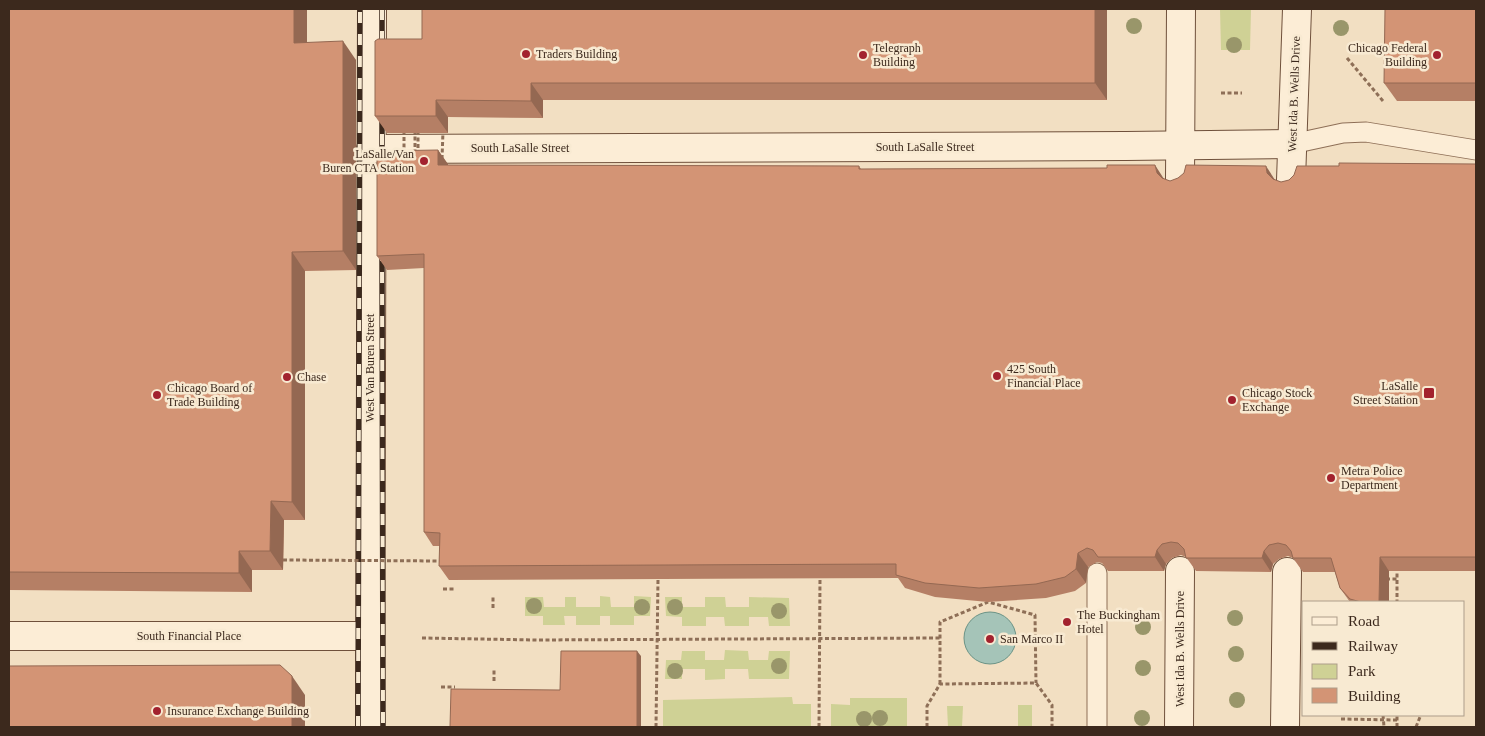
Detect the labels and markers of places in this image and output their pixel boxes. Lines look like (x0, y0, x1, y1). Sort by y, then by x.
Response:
place label: Telegraph Building (873, 41, 921, 69)
place label: Chicago Federal Building (1348, 41, 1428, 69)
place label: Traders Building (536, 47, 617, 61)
marker: Traders Building (520, 48, 532, 60)
marker: Telegraph Building (857, 49, 869, 61)
marker: Chicago Federal Building (1431, 49, 1443, 61)
place label: LaSalle/Van Buren CTA Station (322, 147, 414, 175)
marker: LaSalle/Van Buren CTA Station (418, 155, 430, 167)
place label: 425 South Financial Place (1007, 362, 1081, 390)
place label: Chase (297, 370, 326, 384)
marker: 425 South Financial Place (991, 370, 1003, 382)
marker: Chase (281, 371, 293, 383)
place label: LaSalle Street Station (1353, 379, 1418, 407)
place label: Chicago Board of Trade Building (167, 381, 252, 409)
place label: Chicago Stock Exchange (1242, 386, 1312, 414)
marker: LaSalle Street Station (1422, 386, 1436, 400)
marker: Chicago Board of Trade Building (151, 389, 163, 401)
marker: Chicago Stock Exchange (1226, 394, 1238, 406)
place label: Metra Police Department (1341, 464, 1403, 492)
marker: Metra Police Department (1325, 472, 1337, 484)
place label: The Buckingham Hotel (1077, 608, 1161, 636)
marker: The Buckingham Hotel (1061, 616, 1073, 628)
place label: San Marco II (1000, 632, 1063, 646)
marker: San Marco II (984, 633, 996, 645)
place label: Insurance Exchange Building (167, 704, 309, 718)
marker: Insurance Exchange Building (151, 705, 163, 717)

